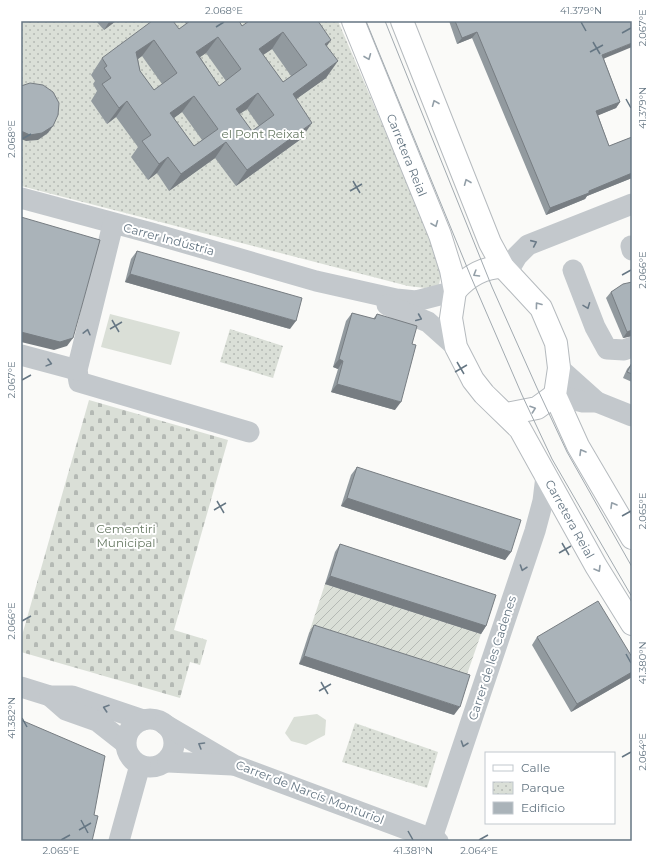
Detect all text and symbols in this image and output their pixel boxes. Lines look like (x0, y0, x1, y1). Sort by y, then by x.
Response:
text: 2.068°E (205, 4, 243, 17)
text: 41.379°N (560, 4, 602, 17)
text: 2.067°E (636, 9, 649, 47)
one-way arrow (363, 53, 371, 61)
text: 41.379°N (636, 87, 649, 129)
one-way arrow (432, 99, 440, 106)
street label: Carretera Reial (384, 111, 430, 199)
text: 2.068°E (5, 120, 18, 158)
park label: el Pont Reixat (221, 126, 305, 141)
one-way arrow (463, 178, 471, 185)
street label: Carrer Indústria (122, 220, 216, 258)
one-way arrow (431, 221, 439, 228)
one-way arrow (530, 239, 537, 247)
text: 2.066°E (636, 251, 649, 289)
one-way arrow (473, 269, 480, 276)
one-way arrow (536, 303, 543, 310)
one-way arrow (582, 303, 590, 310)
one-way arrow (415, 313, 423, 321)
one-way arrow (82, 329, 90, 336)
one-way arrow (45, 358, 52, 367)
text: 2.067°E (5, 361, 18, 399)
one-way arrow (529, 405, 536, 413)
one-way arrow (579, 449, 586, 456)
street label: Carretera Reial (542, 477, 598, 561)
text: 2.065°E (636, 492, 649, 529)
one-way arrow (611, 502, 618, 509)
park label: Cementiri Municipal (96, 521, 156, 550)
one-way arrow (519, 564, 527, 571)
one-way arrow (593, 565, 601, 572)
street label: Carrer de les Cadenes (465, 594, 519, 722)
text: 2.066°E (5, 602, 18, 640)
text: 41.380°N (636, 641, 649, 685)
text: 41.382°N (5, 697, 18, 739)
one-way arrow (102, 704, 109, 713)
text: 2.064°E (636, 733, 649, 771)
one-way arrow (460, 741, 468, 748)
one-way arrow (198, 742, 205, 749)
legend (485, 752, 615, 824)
street label: Carrer de Narcís Monturiol (234, 757, 386, 827)
text: Calle (521, 760, 550, 775)
text: Parque (521, 780, 565, 795)
text: Edificio (521, 800, 565, 815)
text: 2.065°E (43, 844, 80, 857)
text: 41.381°N (393, 844, 433, 857)
text: 2.064°E (460, 844, 498, 857)

